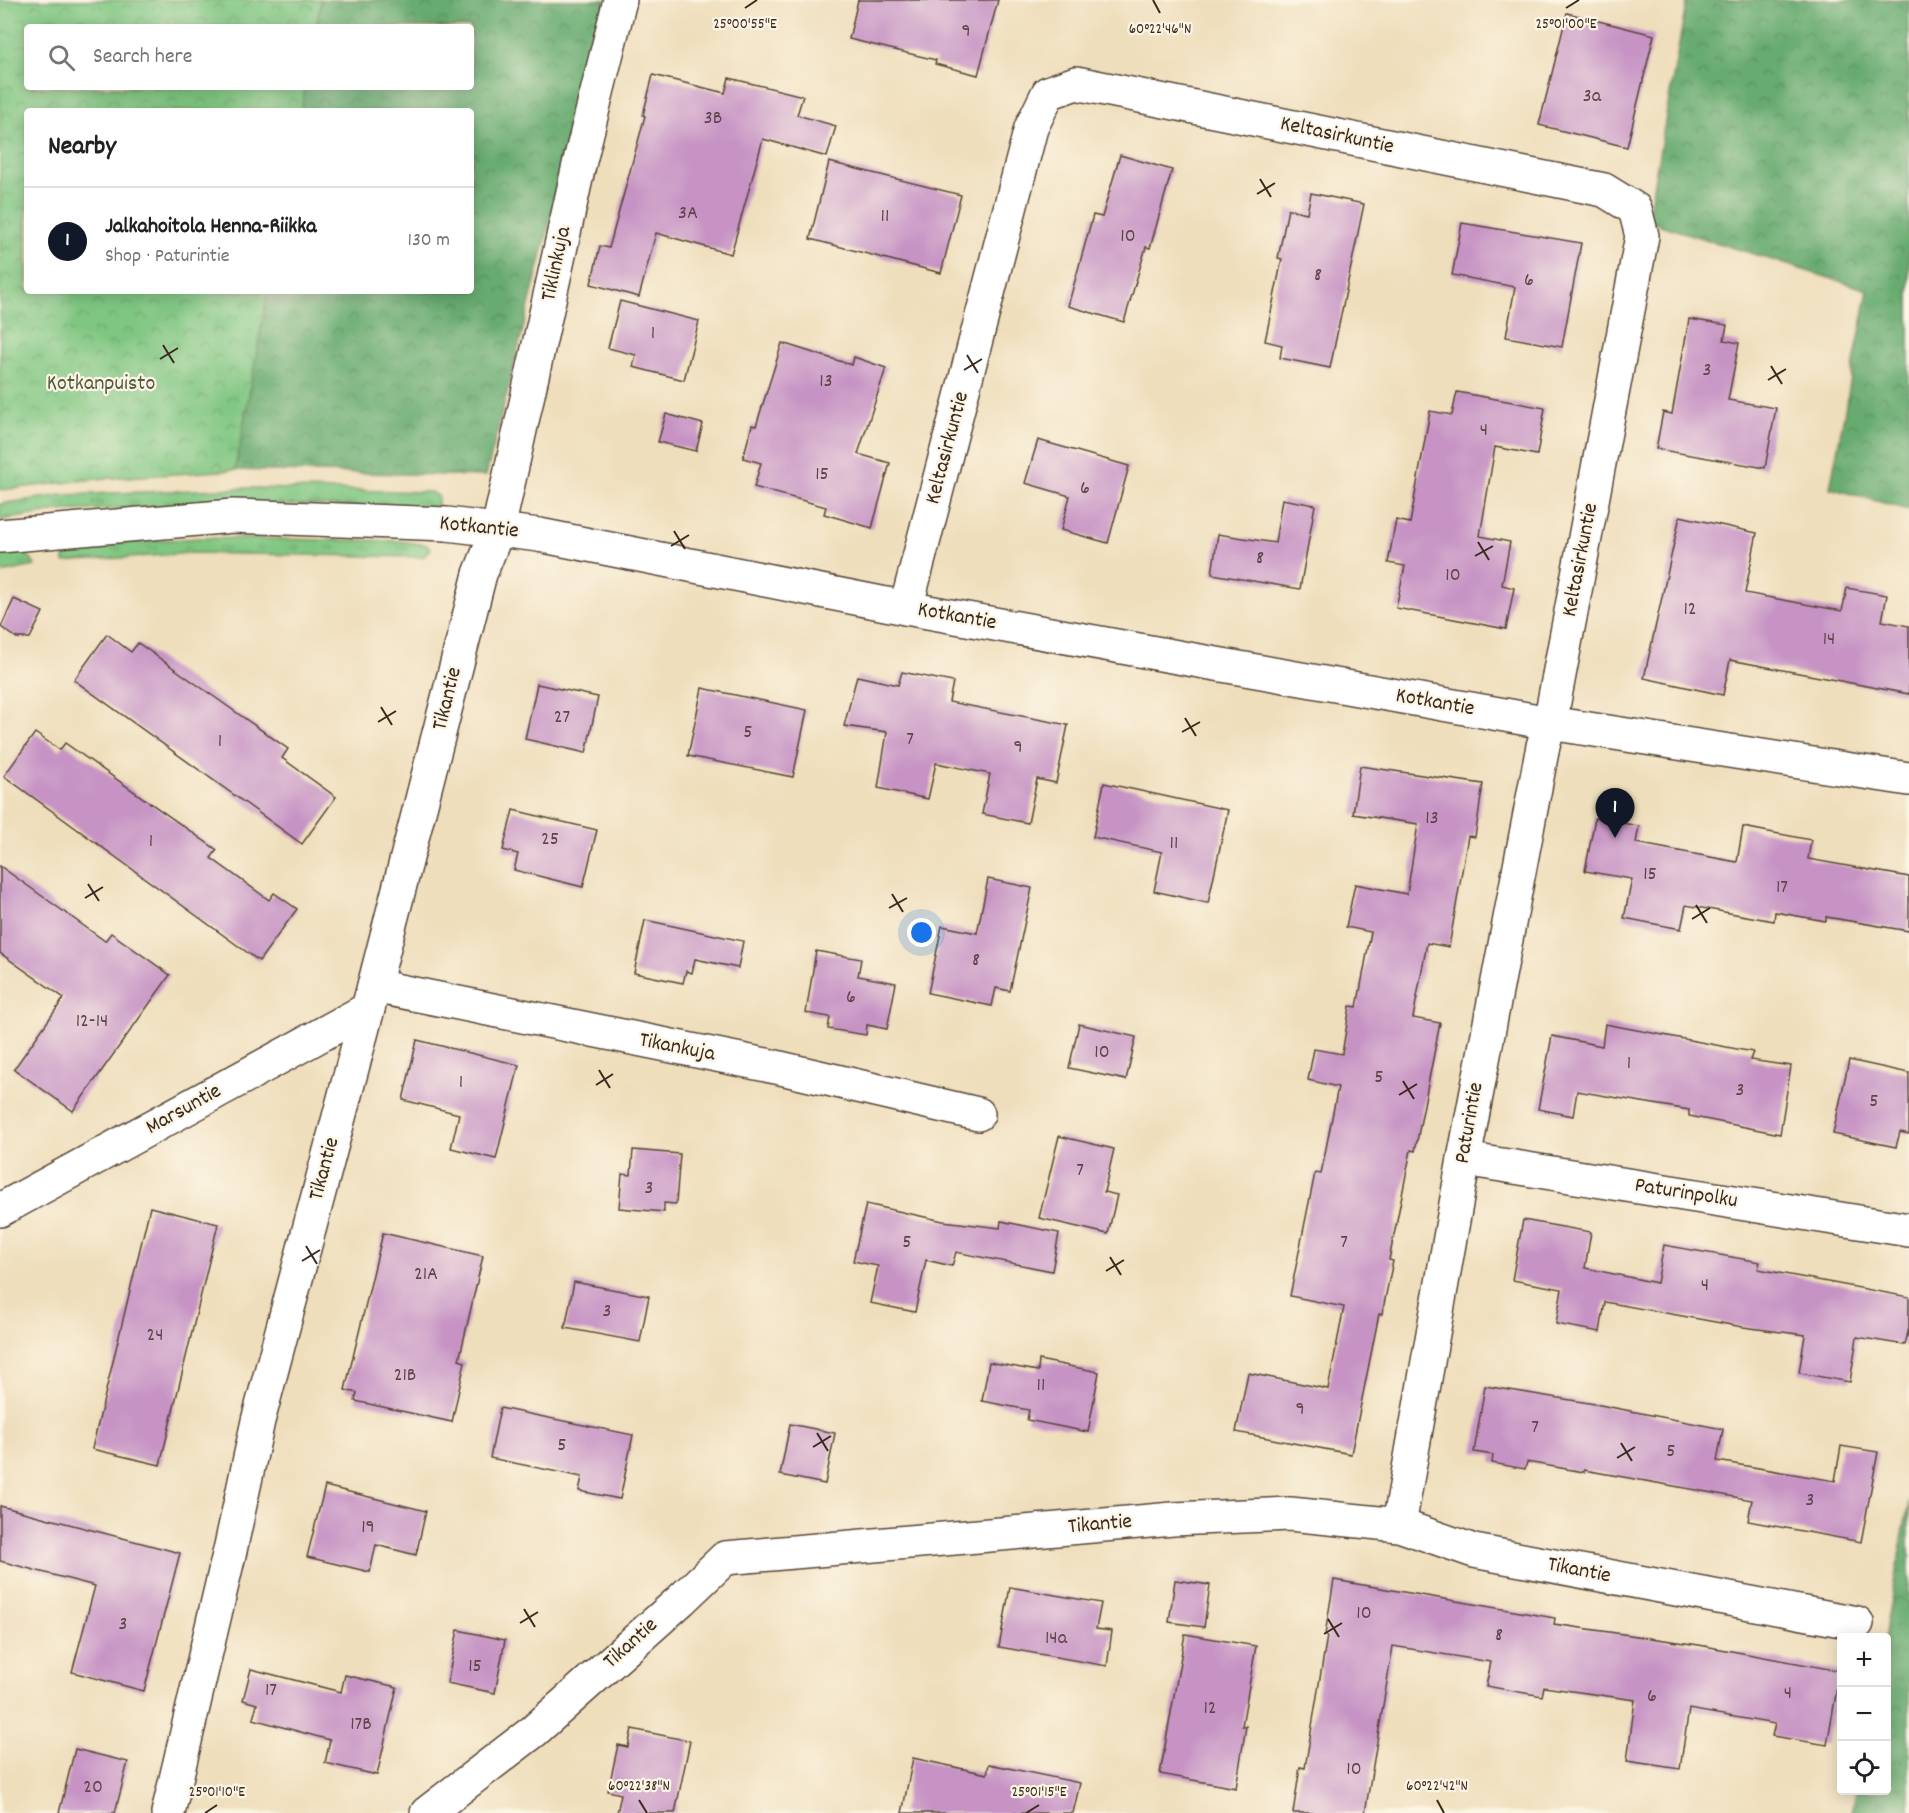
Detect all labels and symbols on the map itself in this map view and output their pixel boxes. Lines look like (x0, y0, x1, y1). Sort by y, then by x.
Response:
text: 25°00'55"E (713, 14, 777, 36)
text: 25°01'00"E (1535, 14, 1597, 36)
house number: 9 (961, 18, 971, 46)
text: 60°22'46"N (1129, 19, 1191, 41)
house number: 3a (1583, 83, 1602, 111)
house number: 3B (704, 105, 722, 133)
street label: Keltasirkuntie (1277, 109, 1397, 163)
house number: 3A (678, 200, 698, 228)
house number: 11 (881, 203, 889, 231)
street label: Tiklinkuja (534, 223, 580, 304)
house number: 10 (1120, 223, 1136, 251)
house number: 8 (1314, 262, 1322, 290)
house number: 6 (1524, 267, 1534, 295)
house number: 1 (651, 320, 655, 348)
house number: 3 (1703, 357, 1711, 385)
house number: 13 (819, 368, 833, 396)
park label: Kotkanpuisto (47, 369, 155, 400)
street label: Keltasirkuntie (918, 388, 978, 508)
house number: 4 (1480, 417, 1488, 445)
house number: 15 (815, 461, 829, 489)
house number: 6 (1080, 475, 1090, 503)
street label: Keltasirkuntie (1555, 500, 1607, 620)
street label: Kotkantie (438, 508, 520, 548)
house number: 8 (1256, 545, 1264, 573)
house number: 10 (1445, 562, 1461, 590)
street label: Kotkantie (915, 595, 999, 639)
house number: 12 (1683, 596, 1697, 624)
house number: 14 (1823, 626, 1835, 654)
street label: Tikantie (425, 664, 471, 734)
street label: Kotkantie (1393, 681, 1477, 725)
house number: 27 (554, 704, 570, 732)
house number: 5 (743, 719, 753, 747)
house number: 7 (906, 726, 914, 754)
house number: 1 (218, 728, 222, 756)
house number: 9 (1013, 734, 1023, 762)
pin: 1 (1596, 788, 1634, 838)
house number: 13 (1425, 805, 1439, 833)
house number: 25 (541, 826, 559, 854)
house number: 1 (149, 828, 153, 856)
house number: 11 (1170, 830, 1178, 858)
house number: 15 (1643, 861, 1657, 889)
house number: 17 (1776, 874, 1788, 902)
your location (907, 918, 936, 947)
house number: 8 (972, 947, 980, 975)
house number: 6 (846, 984, 856, 1012)
house number: 12-14 (76, 1008, 108, 1036)
street label: Tikankuja (636, 1025, 718, 1071)
house number: 10 (1094, 1039, 1110, 1067)
house number: 1 (1627, 1050, 1631, 1078)
house number: 5 (1374, 1064, 1384, 1092)
house number: 1 (459, 1069, 463, 1097)
street label: Marsuntie (141, 1077, 227, 1143)
house number: 3 (1736, 1077, 1744, 1105)
street label: Paturintie (1448, 1080, 1492, 1166)
house number: 5 (1869, 1088, 1879, 1116)
street label: Tikantie (302, 1134, 348, 1204)
house number: 7 (1076, 1157, 1084, 1185)
street label: Paturinpolku (1632, 1171, 1740, 1217)
house number: 3 (645, 1175, 653, 1203)
house number: 5 (902, 1229, 912, 1257)
house number: 7 (1340, 1229, 1348, 1257)
house number: 21A (414, 1261, 438, 1289)
house number: 4 (1701, 1272, 1709, 1300)
house number: 3 (603, 1298, 611, 1326)
house number: 24 (146, 1322, 164, 1350)
house number: 21B (394, 1362, 416, 1390)
house number: 11 (1037, 1372, 1045, 1400)
house number: 9 (1295, 1396, 1305, 1424)
house number: 7 (1531, 1414, 1539, 1442)
house number: 5 (557, 1432, 567, 1460)
house number: 5 (1666, 1438, 1676, 1466)
house number: 3 (1806, 1487, 1814, 1515)
street label: Tikantie (1067, 1507, 1133, 1543)
house number: 19 (361, 1514, 375, 1542)
street label: Tikantie (1545, 1550, 1613, 1592)
house number: 10 (1356, 1600, 1372, 1628)
house number: 3 (119, 1611, 127, 1639)
street label: Tikantie (597, 1611, 665, 1677)
house number: 8 (1495, 1622, 1503, 1650)
house number: 14a (1045, 1625, 1068, 1653)
house number: 15 (468, 1653, 482, 1681)
house number: 17 (265, 1677, 277, 1705)
house number: 4 (1784, 1680, 1792, 1708)
house number: 6 (1647, 1683, 1657, 1711)
house number: 12 (1203, 1695, 1217, 1723)
house number: 17B (350, 1711, 372, 1739)
house number: 10 (1346, 1756, 1362, 1784)
house number: 20 (83, 1774, 103, 1802)
text: 60°22'38"N (608, 1776, 670, 1798)
text: 60°22'42"N (1406, 1776, 1468, 1798)
text: 25°01'10"E (189, 1782, 245, 1804)
text: 25°01'15"E (1011, 1782, 1067, 1804)

